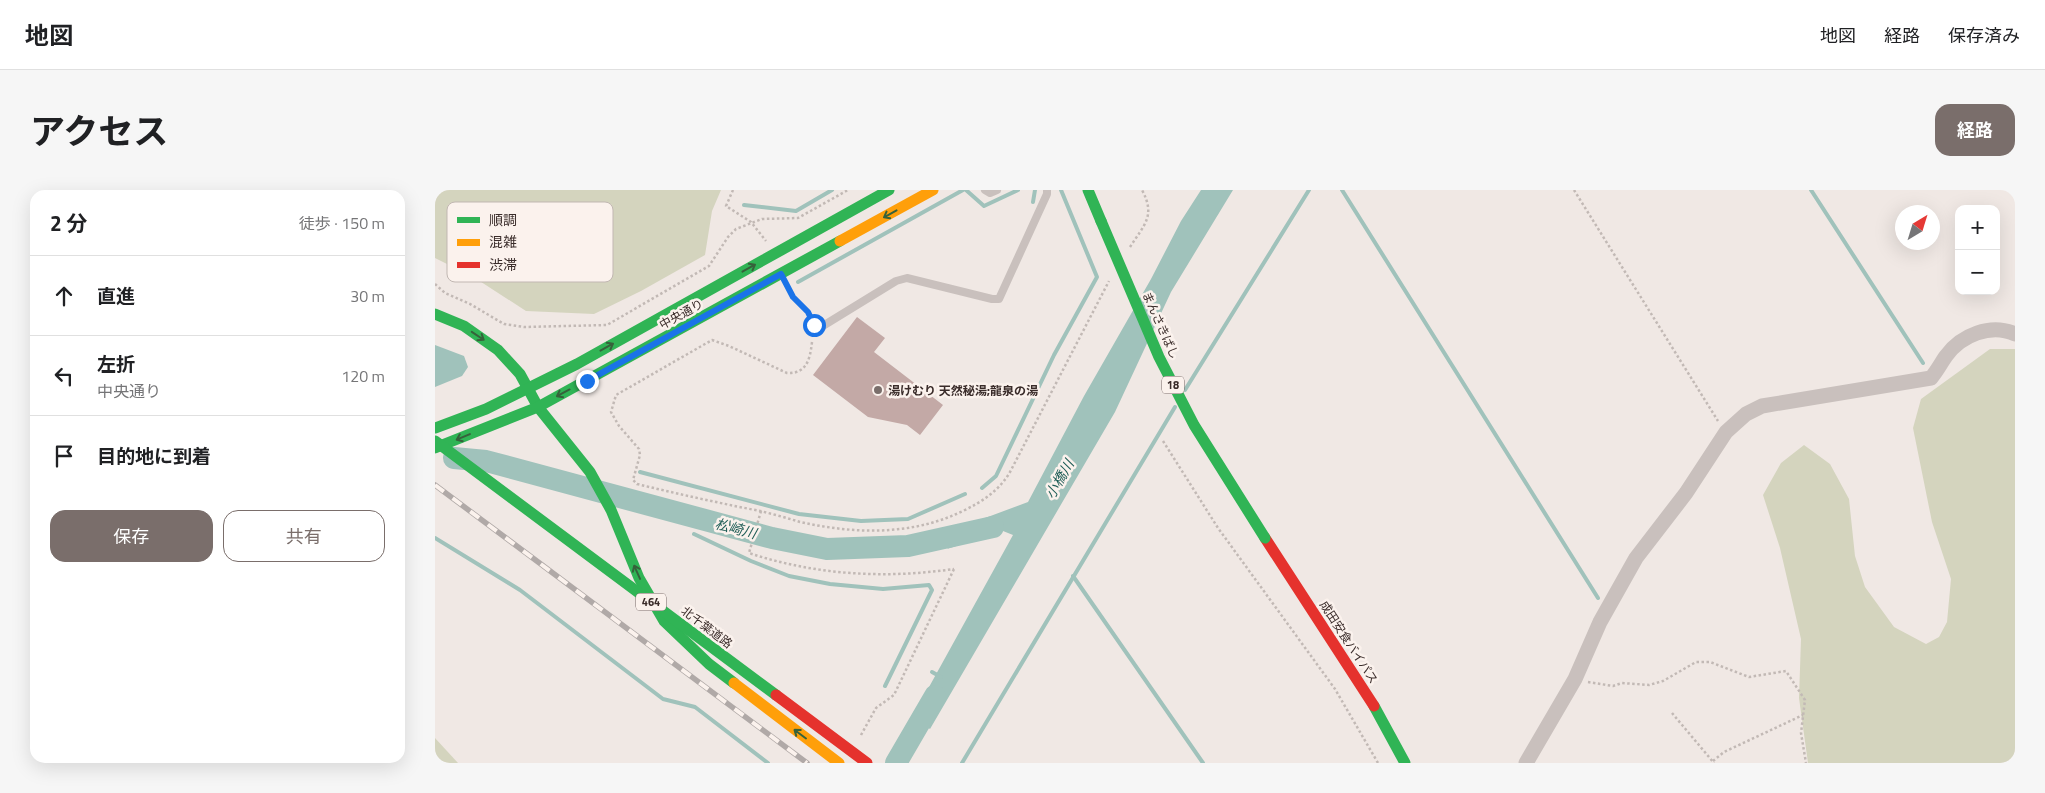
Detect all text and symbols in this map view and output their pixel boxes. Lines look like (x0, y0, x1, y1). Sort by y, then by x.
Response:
text: 地図 (25, 17, 73, 53)
text: 地図 (1820, 22, 1856, 49)
text: 経路 (1884, 22, 1920, 49)
text: 保存済み (1948, 22, 2020, 49)
text: アクセス (30, 104, 168, 158)
button: 経路 (1935, 104, 2015, 156)
legend (447, 202, 613, 282)
north arrow (1895, 205, 1940, 250)
map controls (1955, 205, 2000, 295)
button: + (1955, 205, 2000, 250)
text: 2 分 (50, 207, 87, 239)
text: 順調 (489, 209, 517, 230)
one-way arrow (883, 209, 898, 219)
text: 徒歩 · 150 m (299, 211, 385, 235)
text: 混雑 (489, 231, 517, 252)
button: − (1955, 250, 2000, 295)
text: 渋滞 (489, 254, 517, 275)
one-way arrow (742, 263, 756, 273)
text: 直進 (97, 281, 135, 310)
icon: ahead (50, 282, 78, 310)
text: 30 m (350, 284, 385, 308)
street label: まんさきばし (1138, 288, 1184, 362)
street label: 中央通り (655, 294, 707, 334)
route start (803, 314, 826, 337)
one-way arrow (471, 331, 485, 341)
one-way arrow (600, 342, 614, 352)
text: 左折 (97, 349, 135, 378)
icon: left (50, 362, 78, 390)
text: 120 m (341, 364, 385, 388)
route end (576, 370, 599, 393)
road number: 18 (1162, 376, 1184, 394)
text: 中央通り (97, 379, 161, 403)
place label: 湯けむり 天然秘湯;龍泉の湯 (888, 381, 1038, 400)
marker: 湯けむり 天然秘湯;龍泉の湯 (872, 384, 884, 396)
one-way arrow (556, 388, 571, 398)
one-way arrow (456, 432, 471, 442)
text: 目的地に到着 (97, 441, 211, 470)
icon: arrive (50, 442, 78, 470)
water label: 小橋川 (1039, 454, 1080, 502)
button: 保存 (50, 510, 213, 562)
button: 共有 (223, 510, 385, 562)
water label: 松崎川 (713, 512, 761, 544)
one-way arrow (631, 565, 641, 580)
road number: 464 (636, 594, 666, 611)
street label: 成田安食バイパス (1315, 597, 1383, 687)
street label: 北千葉道路 (677, 601, 737, 653)
one-way arrow (794, 728, 807, 739)

